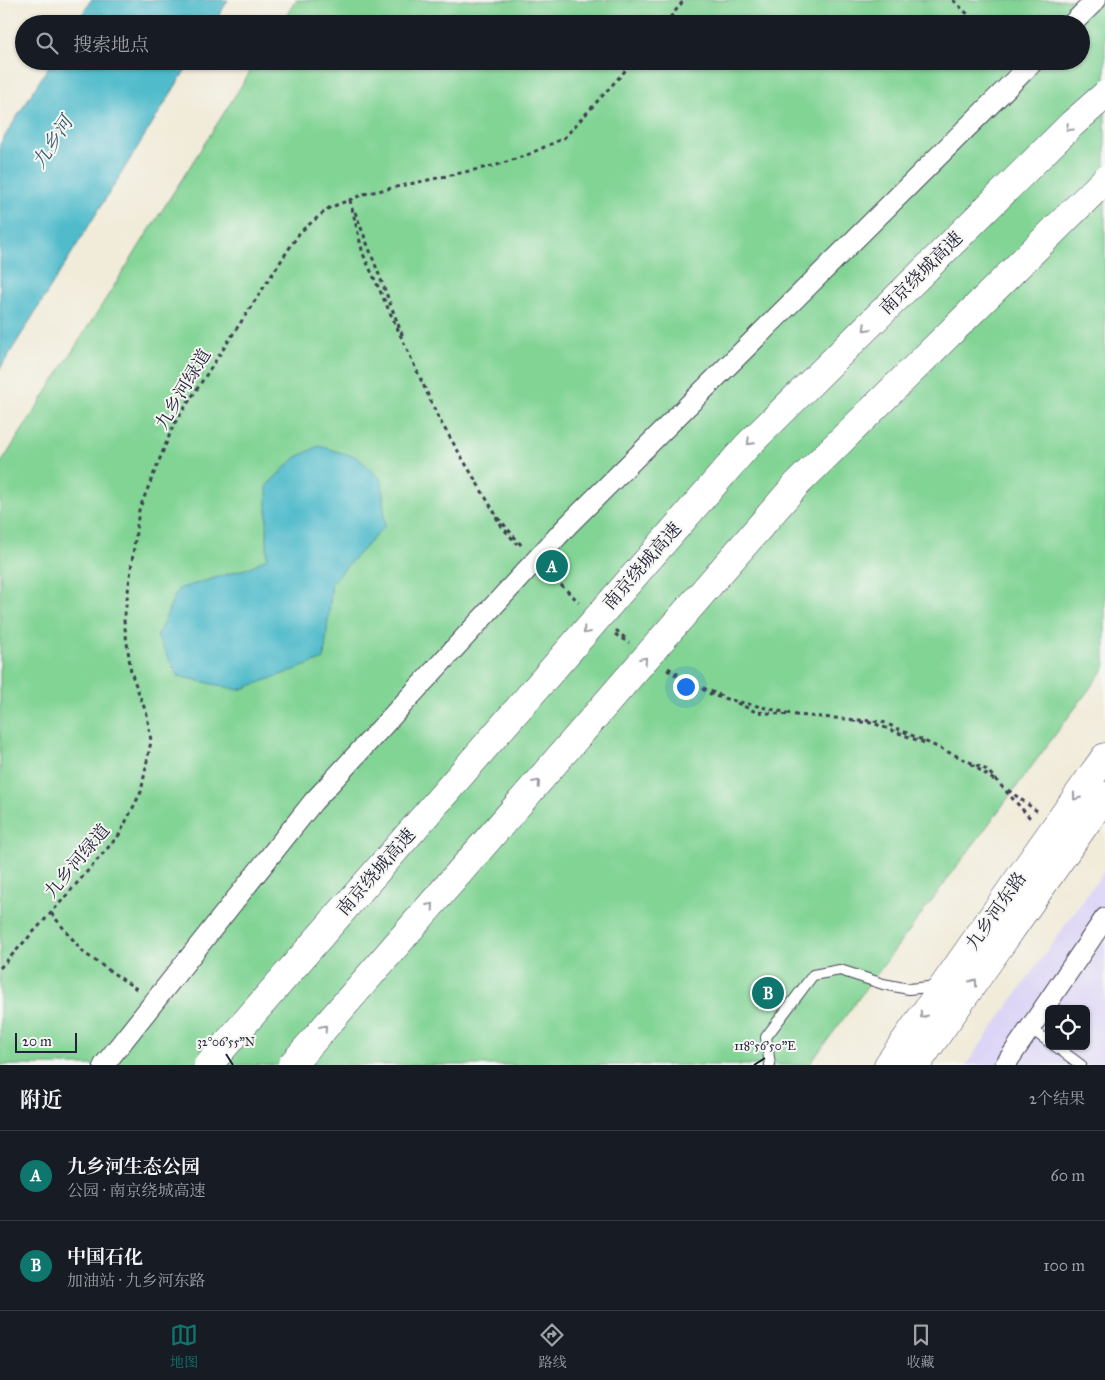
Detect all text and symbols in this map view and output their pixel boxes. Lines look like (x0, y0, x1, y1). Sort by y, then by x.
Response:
search box (15, 15, 1090, 70)
icon: search (33, 29, 61, 57)
text: 搜索地点 (73, 33, 149, 56)
water label: 九乡河 (27, 110, 79, 172)
one-way arrow (1066, 122, 1075, 131)
street label: 南京绕城高速 (875, 227, 967, 319)
one-way arrow (863, 322, 872, 331)
street label: 九乡河绿道 (150, 345, 216, 433)
one-way arrow (747, 437, 756, 446)
street label: 南京绕城高速 (598, 518, 686, 614)
pin: A (536, 547, 568, 585)
one-way arrow (583, 625, 592, 634)
one-way arrow (638, 657, 647, 666)
your location (673, 674, 699, 700)
one-way arrow (531, 780, 540, 789)
one-way arrow (1074, 791, 1082, 800)
street label: 九乡河绿道 (40, 819, 114, 903)
street label: 南京绕城高速 (332, 824, 420, 920)
street label: 九乡河东路 (961, 868, 1031, 954)
one-way arrow (425, 902, 434, 911)
pin: B (752, 974, 784, 1012)
one-way arrow (968, 978, 977, 988)
map controls (1045, 1005, 1090, 1050)
button: locate (1045, 1005, 1090, 1050)
one-way arrow (920, 1010, 929, 1019)
one-way arrow (318, 1025, 327, 1034)
scale bar (15, 1030, 78, 1053)
text: 20 m (22, 1033, 52, 1050)
text: 32°06'55"N (197, 1035, 255, 1049)
text: 118°56'50"E (734, 1039, 796, 1053)
text: 附近 (20, 1087, 62, 1113)
text: 2个结果 (1029, 1089, 1085, 1108)
text: 九乡河生态公园 (67, 1155, 200, 1178)
text: A (31, 1166, 41, 1185)
text: 60 m (1051, 1166, 1085, 1185)
text: 公园 · 南京绕城高速 (67, 1181, 205, 1200)
text: 中国石化 (67, 1245, 143, 1268)
text: B (31, 1256, 41, 1275)
text: 100 m (1043, 1256, 1085, 1275)
text: 加油站 · 九乡河东路 (67, 1271, 205, 1290)
tab: 地图 (170, 1321, 198, 1371)
tab: 路线 (538, 1321, 566, 1371)
tab: 收藏 (907, 1321, 935, 1371)

